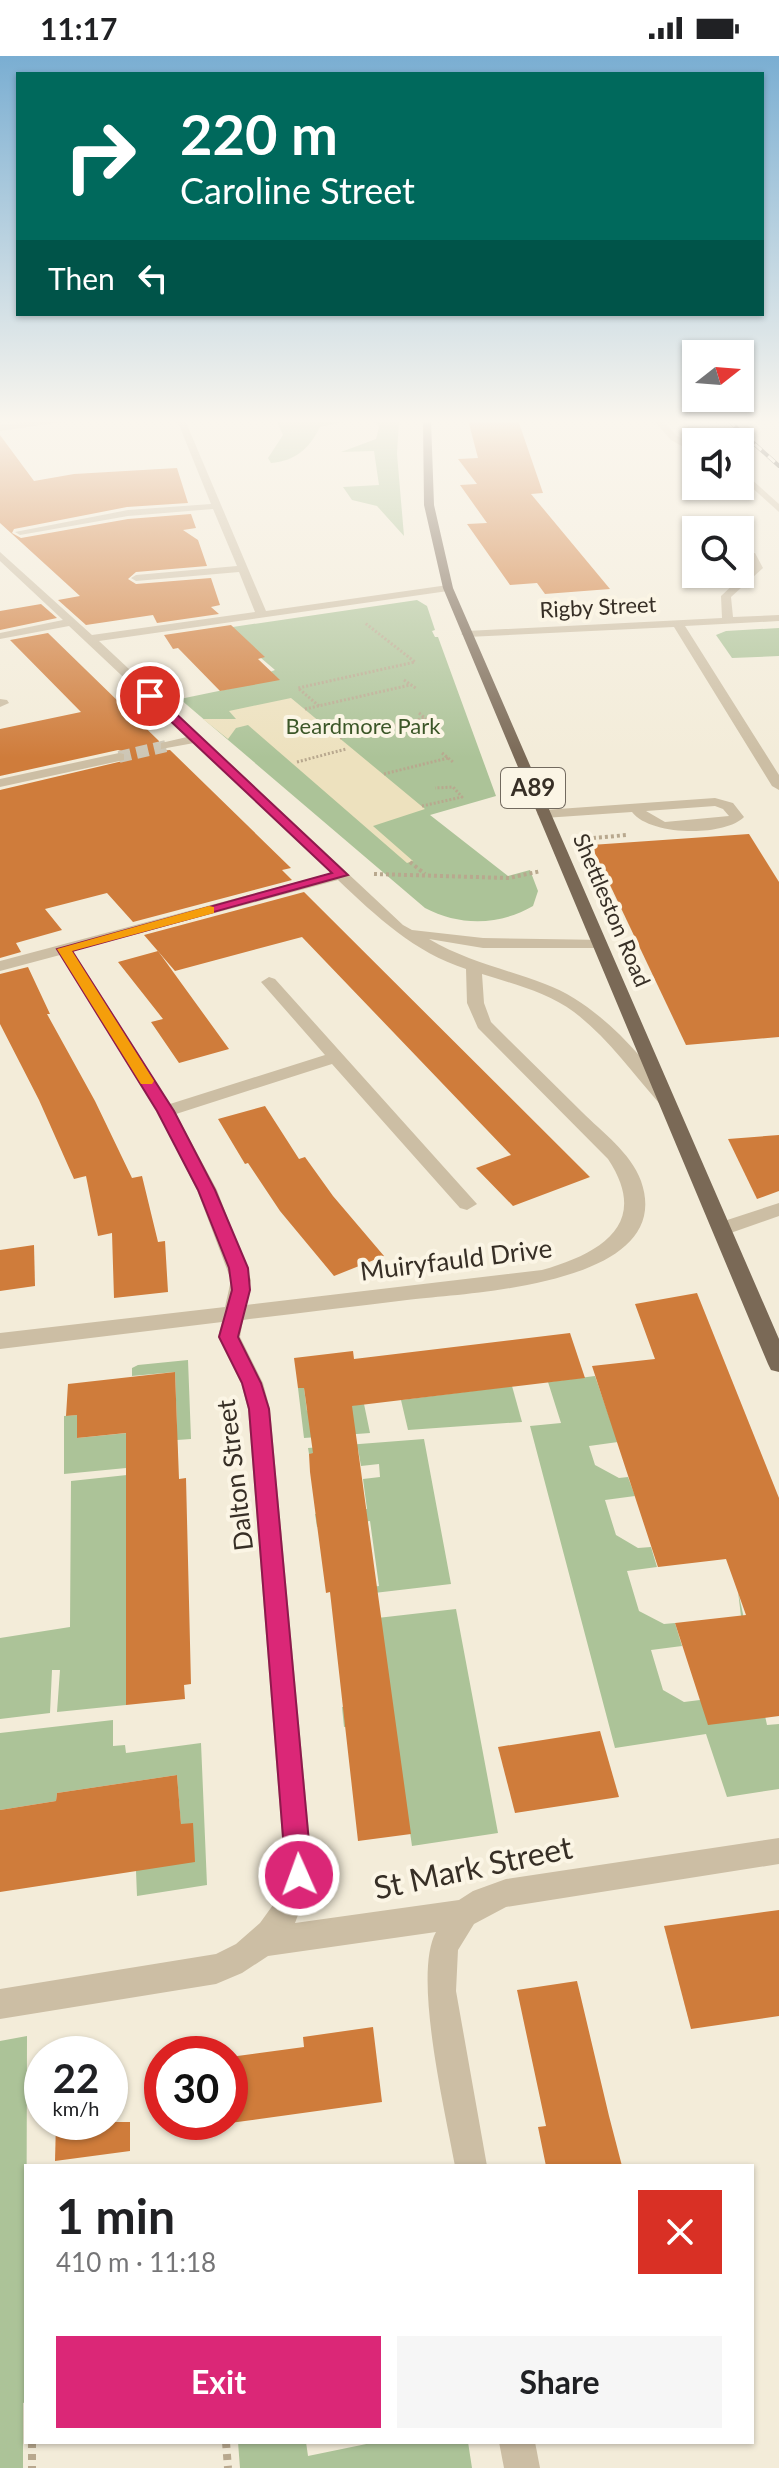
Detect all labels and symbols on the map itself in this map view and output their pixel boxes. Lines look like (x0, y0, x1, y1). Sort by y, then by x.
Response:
north arrow (682, 340, 754, 412)
street label: Rigby Street (539, 590, 657, 623)
pin (116, 662, 184, 730)
park label: Beardmore Park (286, 712, 441, 739)
road number: A89 (501, 768, 565, 808)
street label: Shettleston Road (568, 829, 657, 991)
street label: Muiryfauld Drive (358, 1231, 554, 1287)
street label: Dalton Street (209, 1397, 259, 1553)
street label: St Mark Street (370, 1826, 576, 1907)
position arrow (257, 1833, 341, 1917)
speed limit sign: 30 (144, 2036, 248, 2140)

